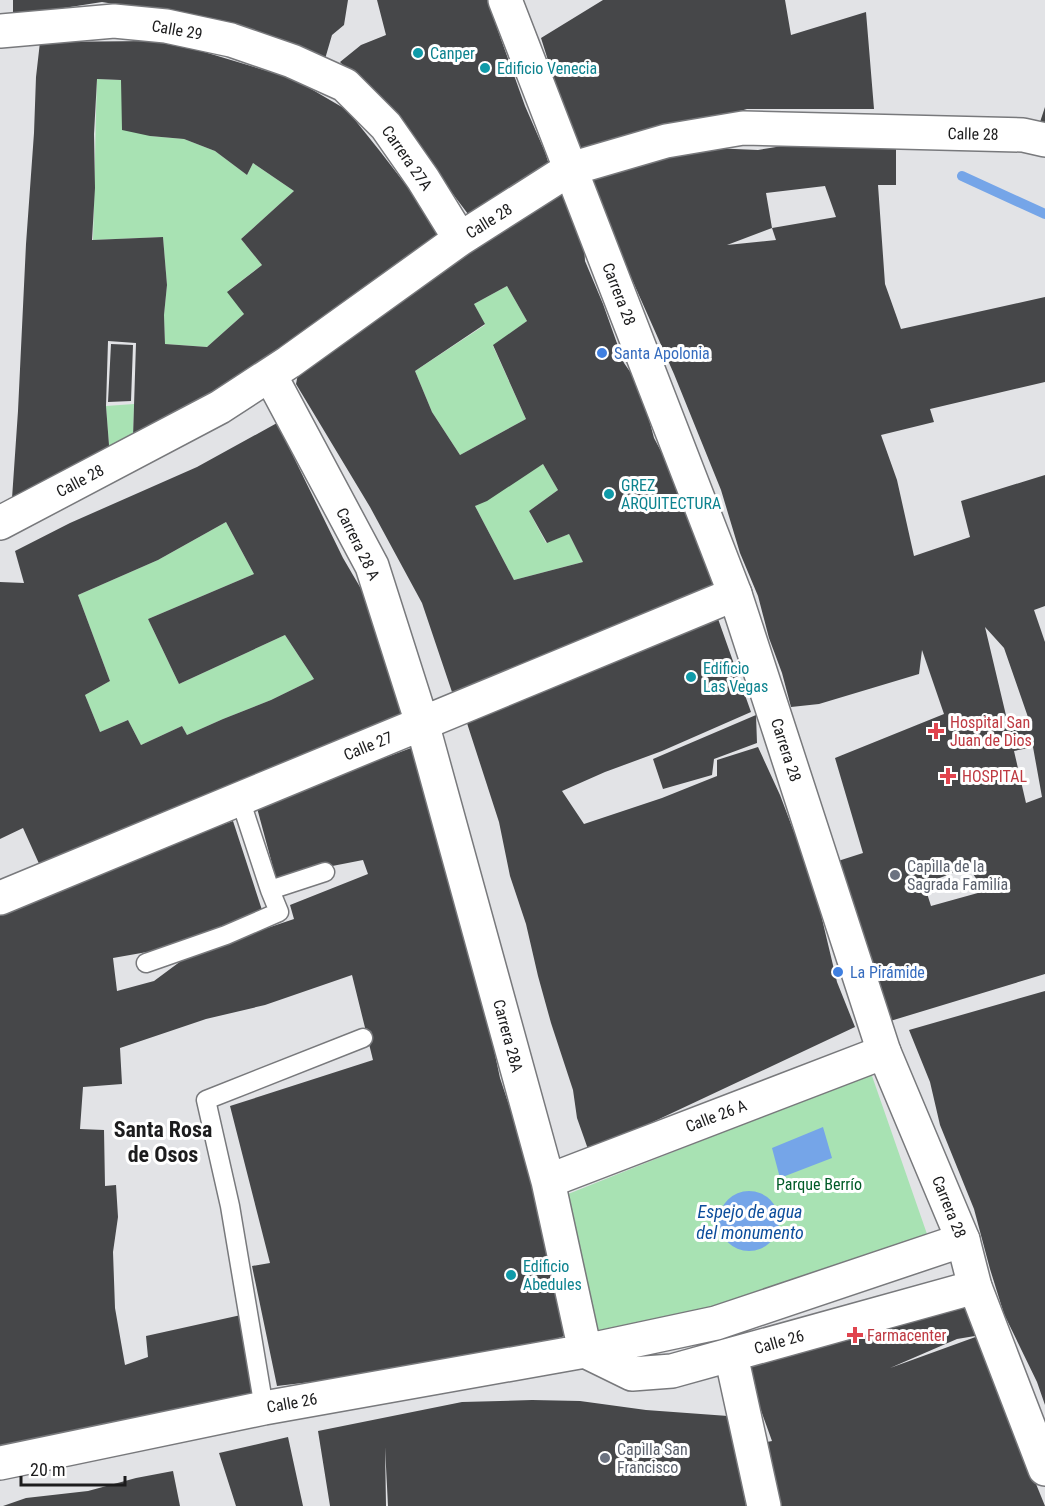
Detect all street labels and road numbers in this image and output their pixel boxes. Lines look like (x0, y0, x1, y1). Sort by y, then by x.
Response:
street label: Calle 29 (150, 16, 204, 44)
street label: Carrera 27A (378, 122, 436, 194)
street label: Calle 28 (947, 124, 999, 144)
street label: Calle 28 (462, 199, 516, 243)
street label: Carrera 28 (598, 260, 640, 328)
street label: Calle 28 (53, 461, 107, 501)
street label: Carrera 28 A (332, 505, 384, 583)
street label: Carrera 28 (767, 716, 805, 784)
street label: Calle 27 (341, 728, 395, 764)
street label: Carrera 28A (489, 997, 527, 1075)
street label: Calle 26 A (683, 1096, 749, 1136)
street label: Carrera 28 (928, 1173, 970, 1241)
street label: Calle 26 (752, 1326, 806, 1358)
street label: Calle 26 (265, 1389, 319, 1417)

